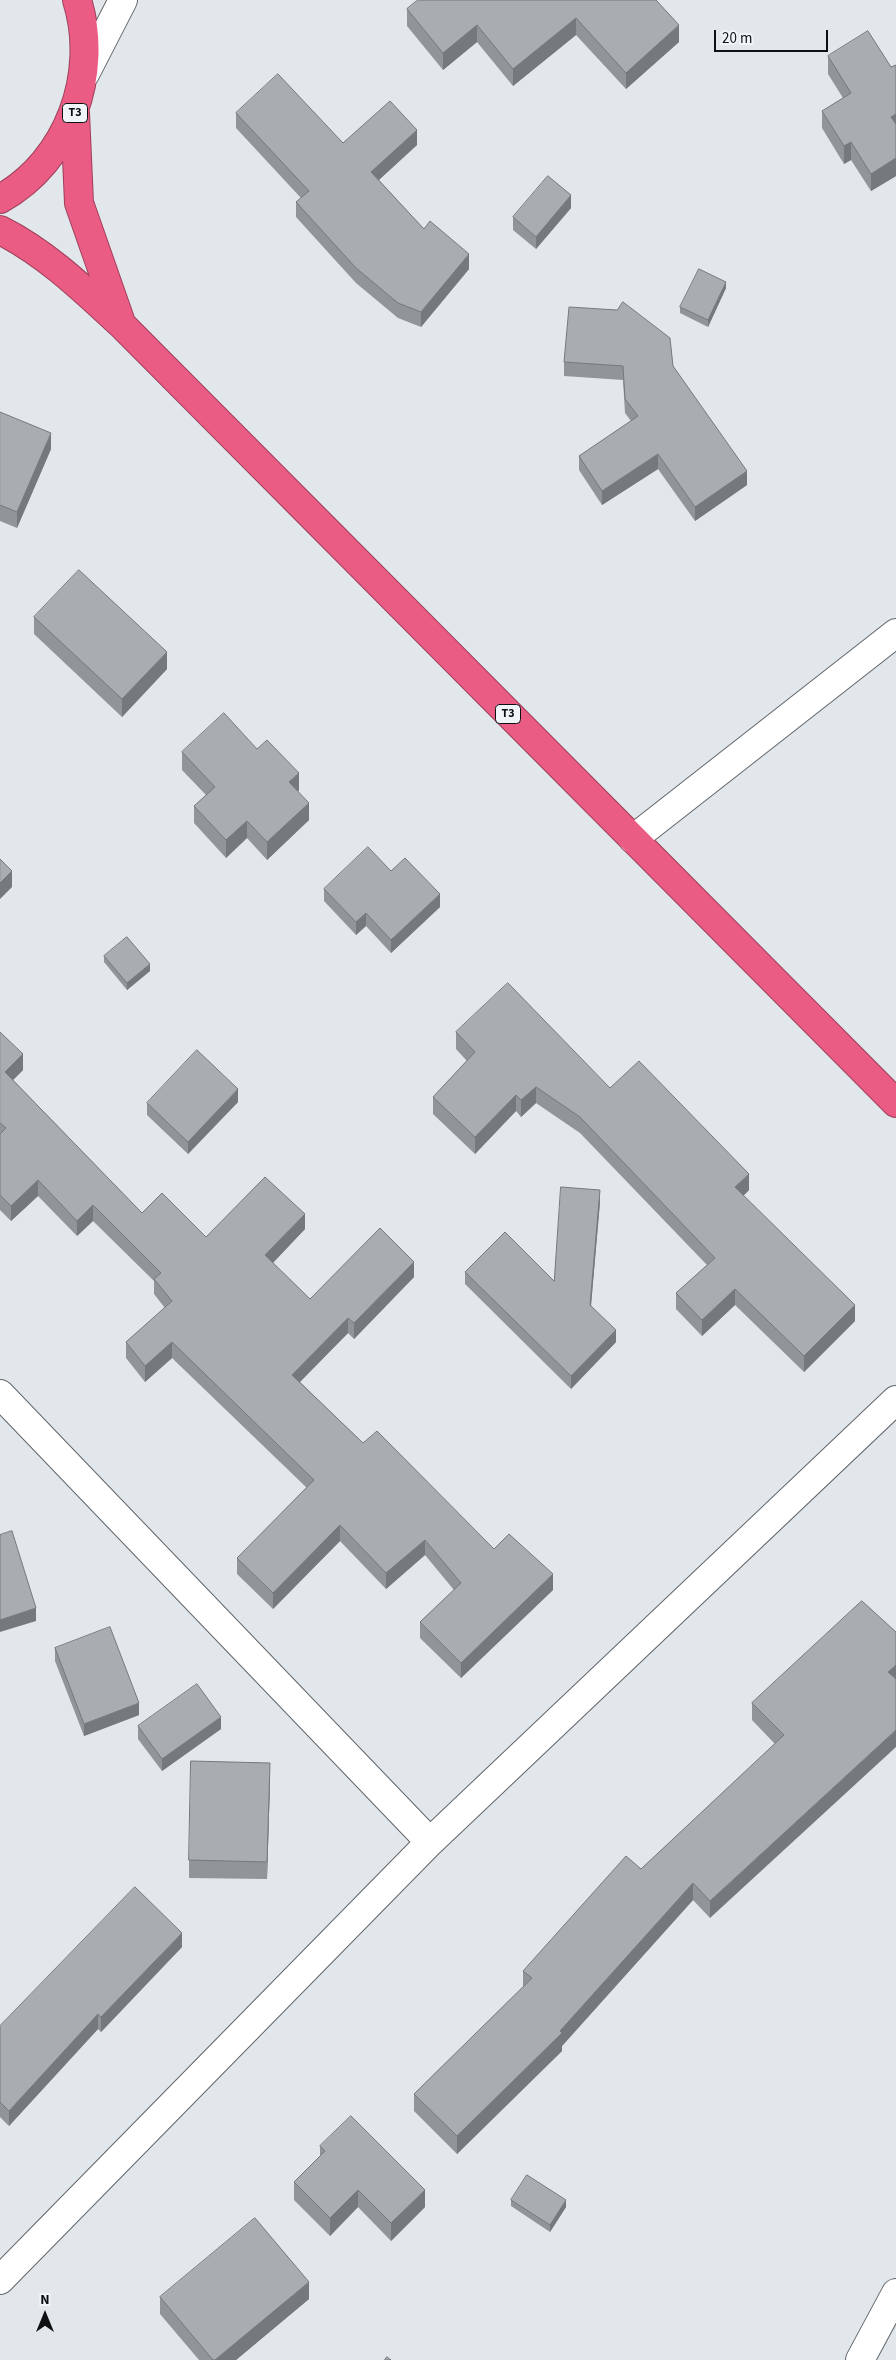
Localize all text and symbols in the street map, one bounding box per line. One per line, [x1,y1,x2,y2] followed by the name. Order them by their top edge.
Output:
[716,20,830,52] scale bar
[722,28,752,49] text: 20 m
[62,104,88,122] road number: T3
[496,704,520,724] road number: T3
[20,2290,70,2340] north arrow
[40,2290,50,2310] text: N

